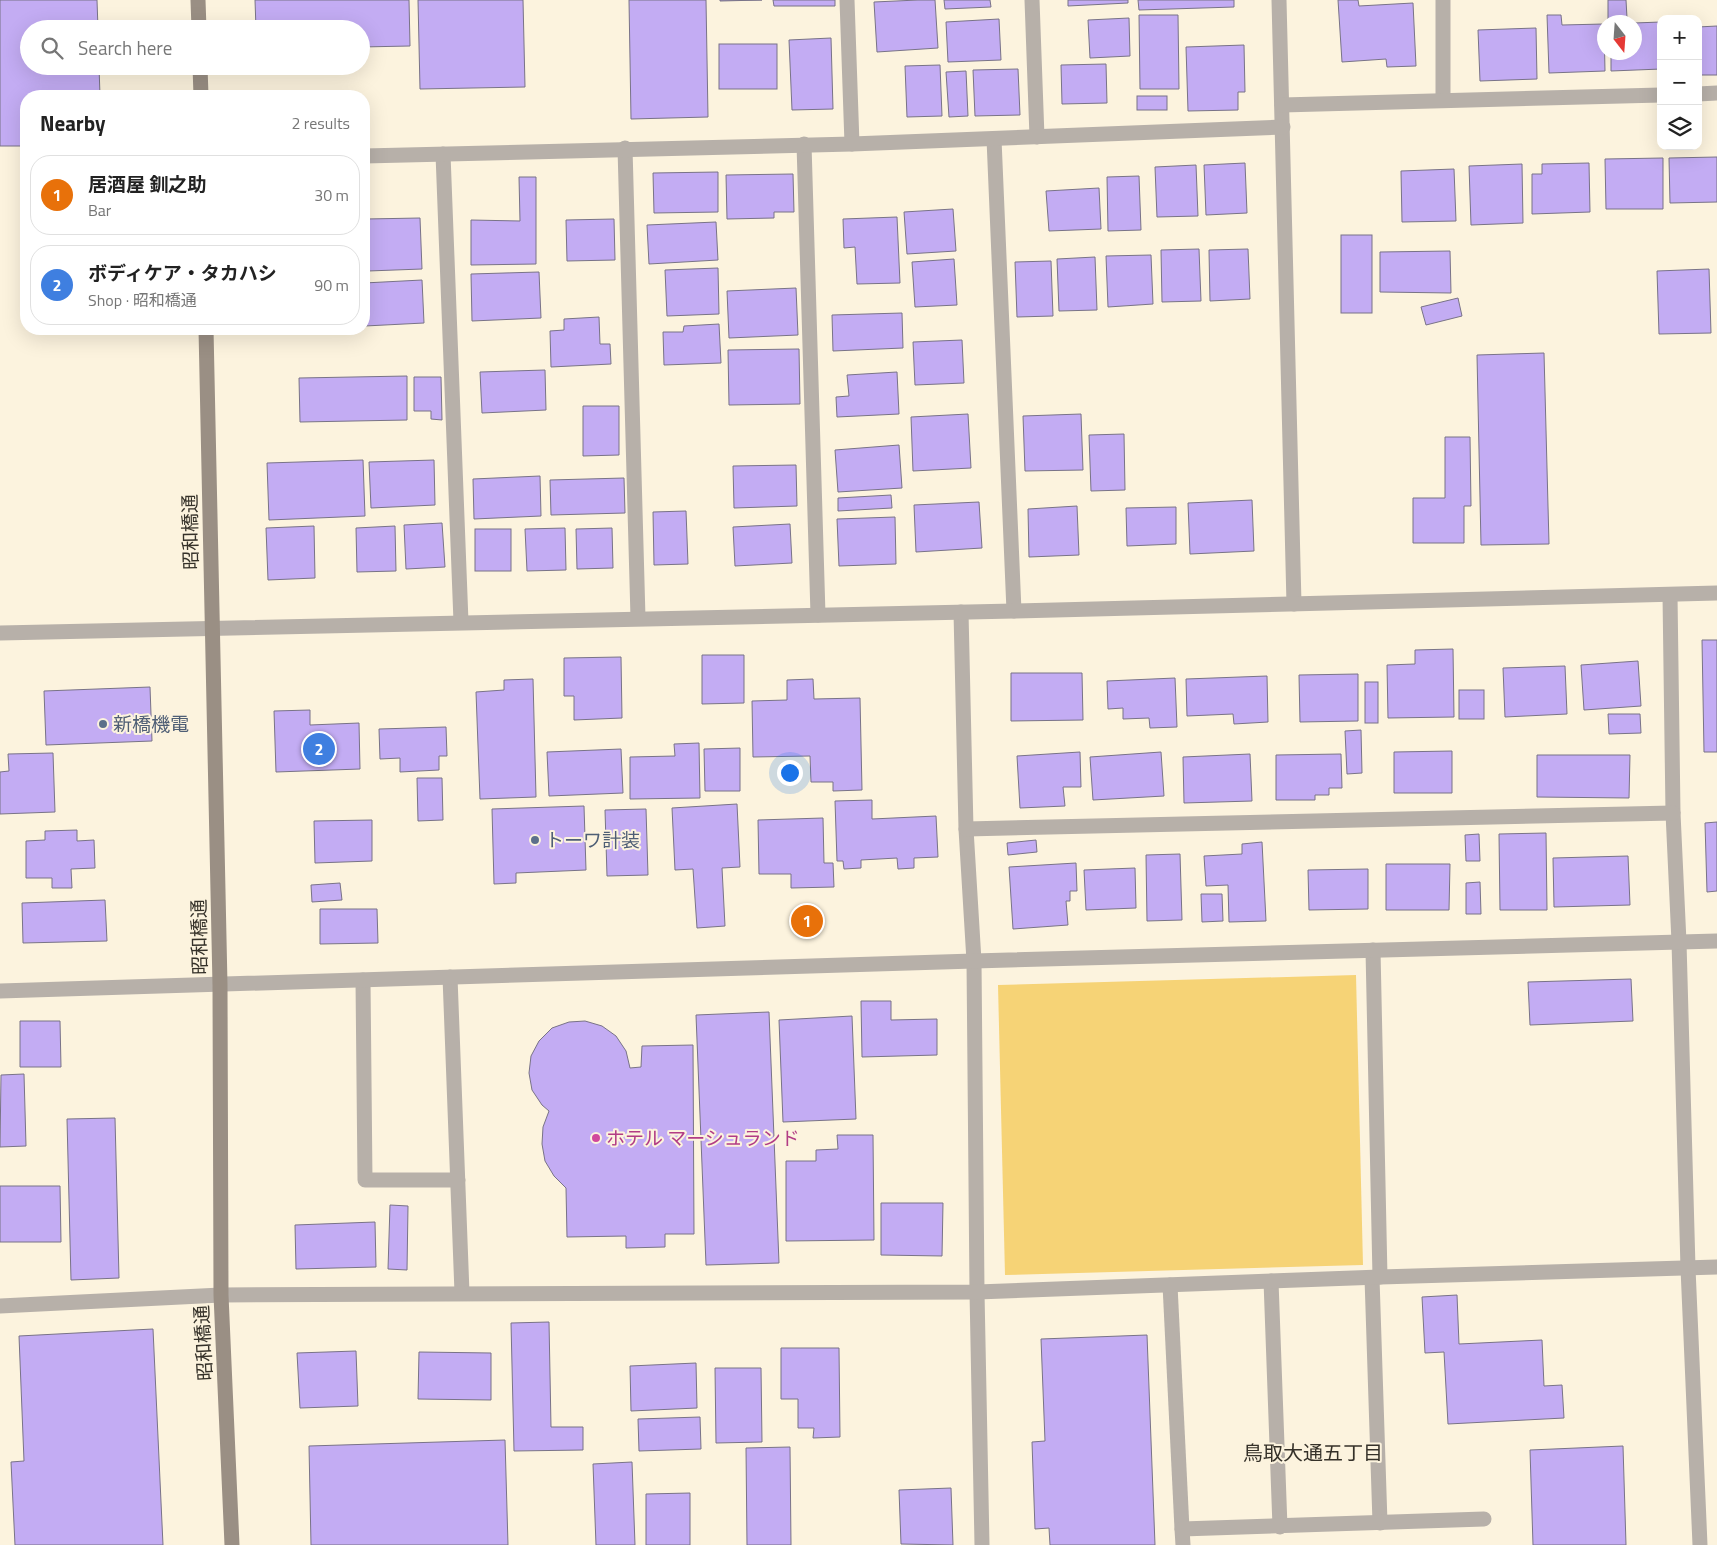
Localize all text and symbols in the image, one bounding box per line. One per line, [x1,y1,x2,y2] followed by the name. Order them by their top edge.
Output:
[1597,15,1642,60] north arrow
[1657,15,1702,150] map controls
[1657,15,1702,60] button: +
[20,20,370,75] search box
[78,33,172,62] text: Search here
[38,34,66,62] icon: search
[1657,60,1702,105] button: −
[1657,105,1702,150] button: layers
[40,107,105,139] text: Nearby
[291,111,350,135] text: 2 results
[88,169,206,198] text: 居酒屋 釧之助
[53,183,61,207] text: 1
[314,183,349,207] text: 30 m
[88,198,111,222] text: Bar
[88,258,277,287] text: ボディケア・タカハシ
[53,273,61,297] text: 2
[314,273,349,297] text: 90 m
[88,288,197,312] text: Shop · 昭和橋通
[174,494,205,570] street label: 昭和橋通
[113,709,189,738] place label: 新橋機電
[97,718,109,730] marker: 新橋機電
[303,730,335,768] pin: 2
[777,760,803,786] your location
[545,825,640,854] place label: トーワ計装
[529,834,541,846] marker: トーワ計装
[183,899,214,975] street label: 昭和橋通
[791,902,823,940] pin: 1
[606,1123,800,1152] place label: ホテル マーシュランド
[590,1132,602,1144] marker: ホテル マーシュランド
[186,1304,219,1382] street label: 昭和橋通
[1243,1437,1383,1468] district label: 鳥取大通五丁目

